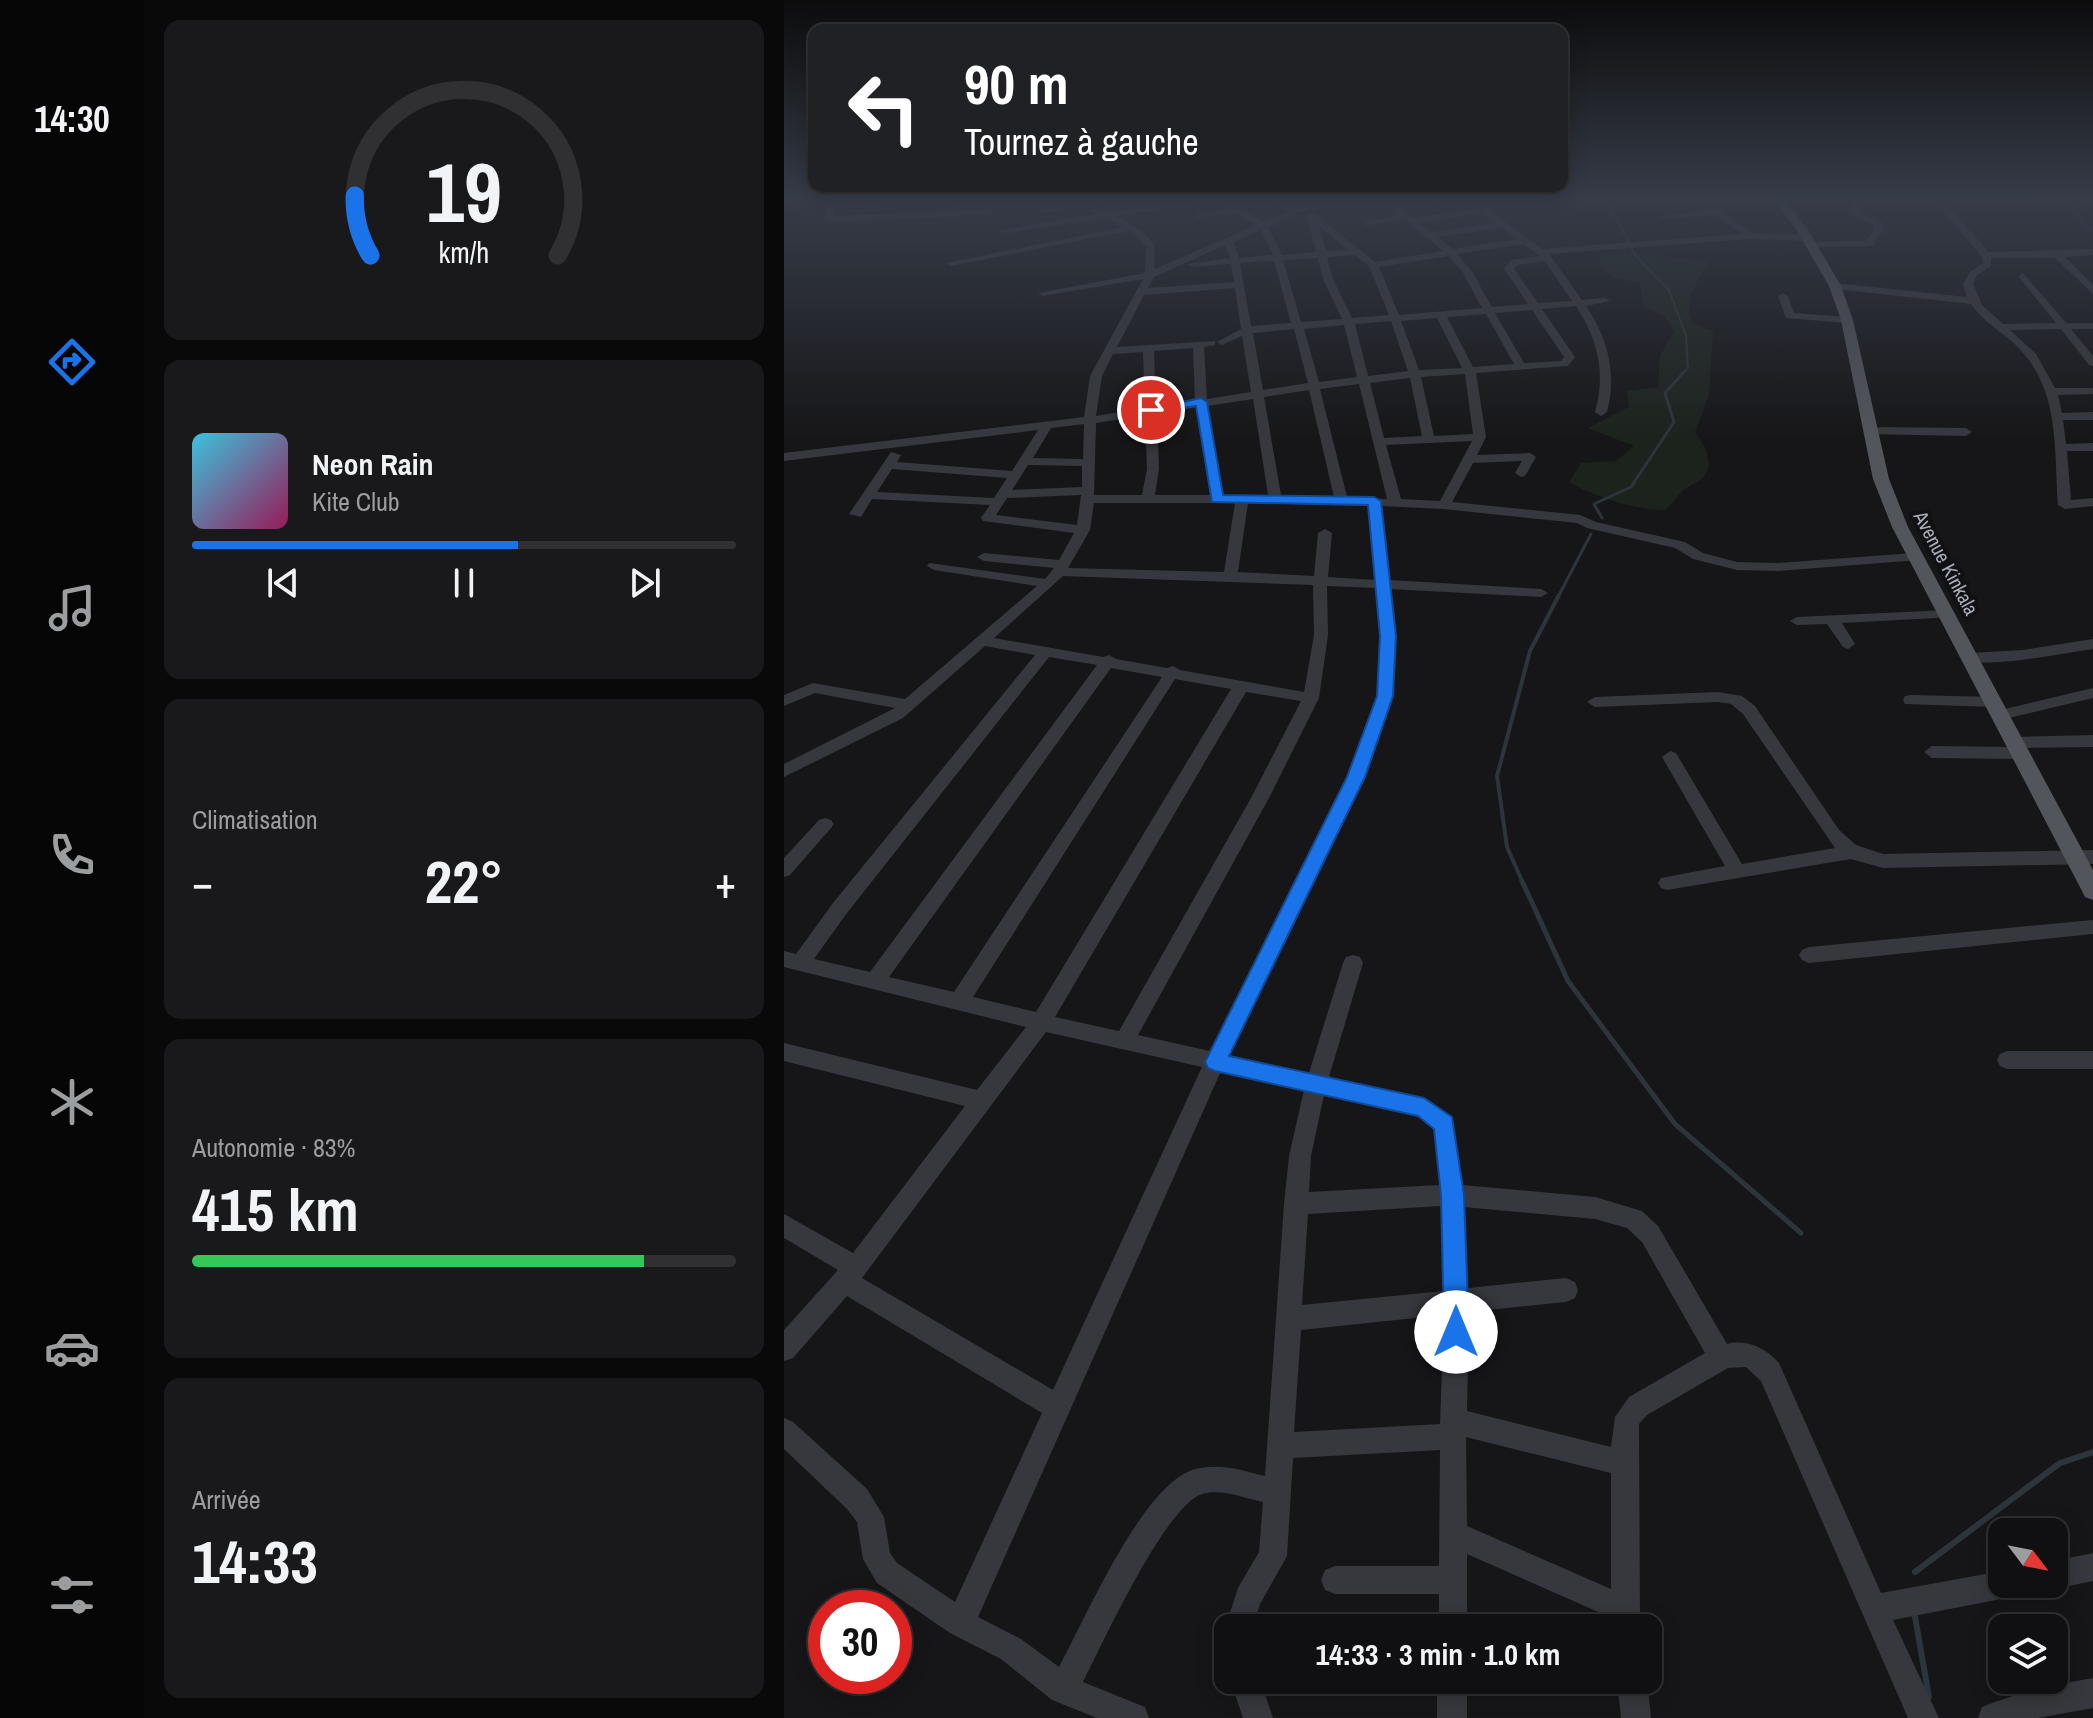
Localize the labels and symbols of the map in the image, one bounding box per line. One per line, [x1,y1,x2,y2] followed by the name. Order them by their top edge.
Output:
[1117,376,1185,444] pin
[1907,505,1985,620] street label: Avenue Kinkala
[1414,1290,1498,1374] position arrow
[1988,1518,2068,1598] north arrow
[808,1590,912,1694] speed limit sign: 30

